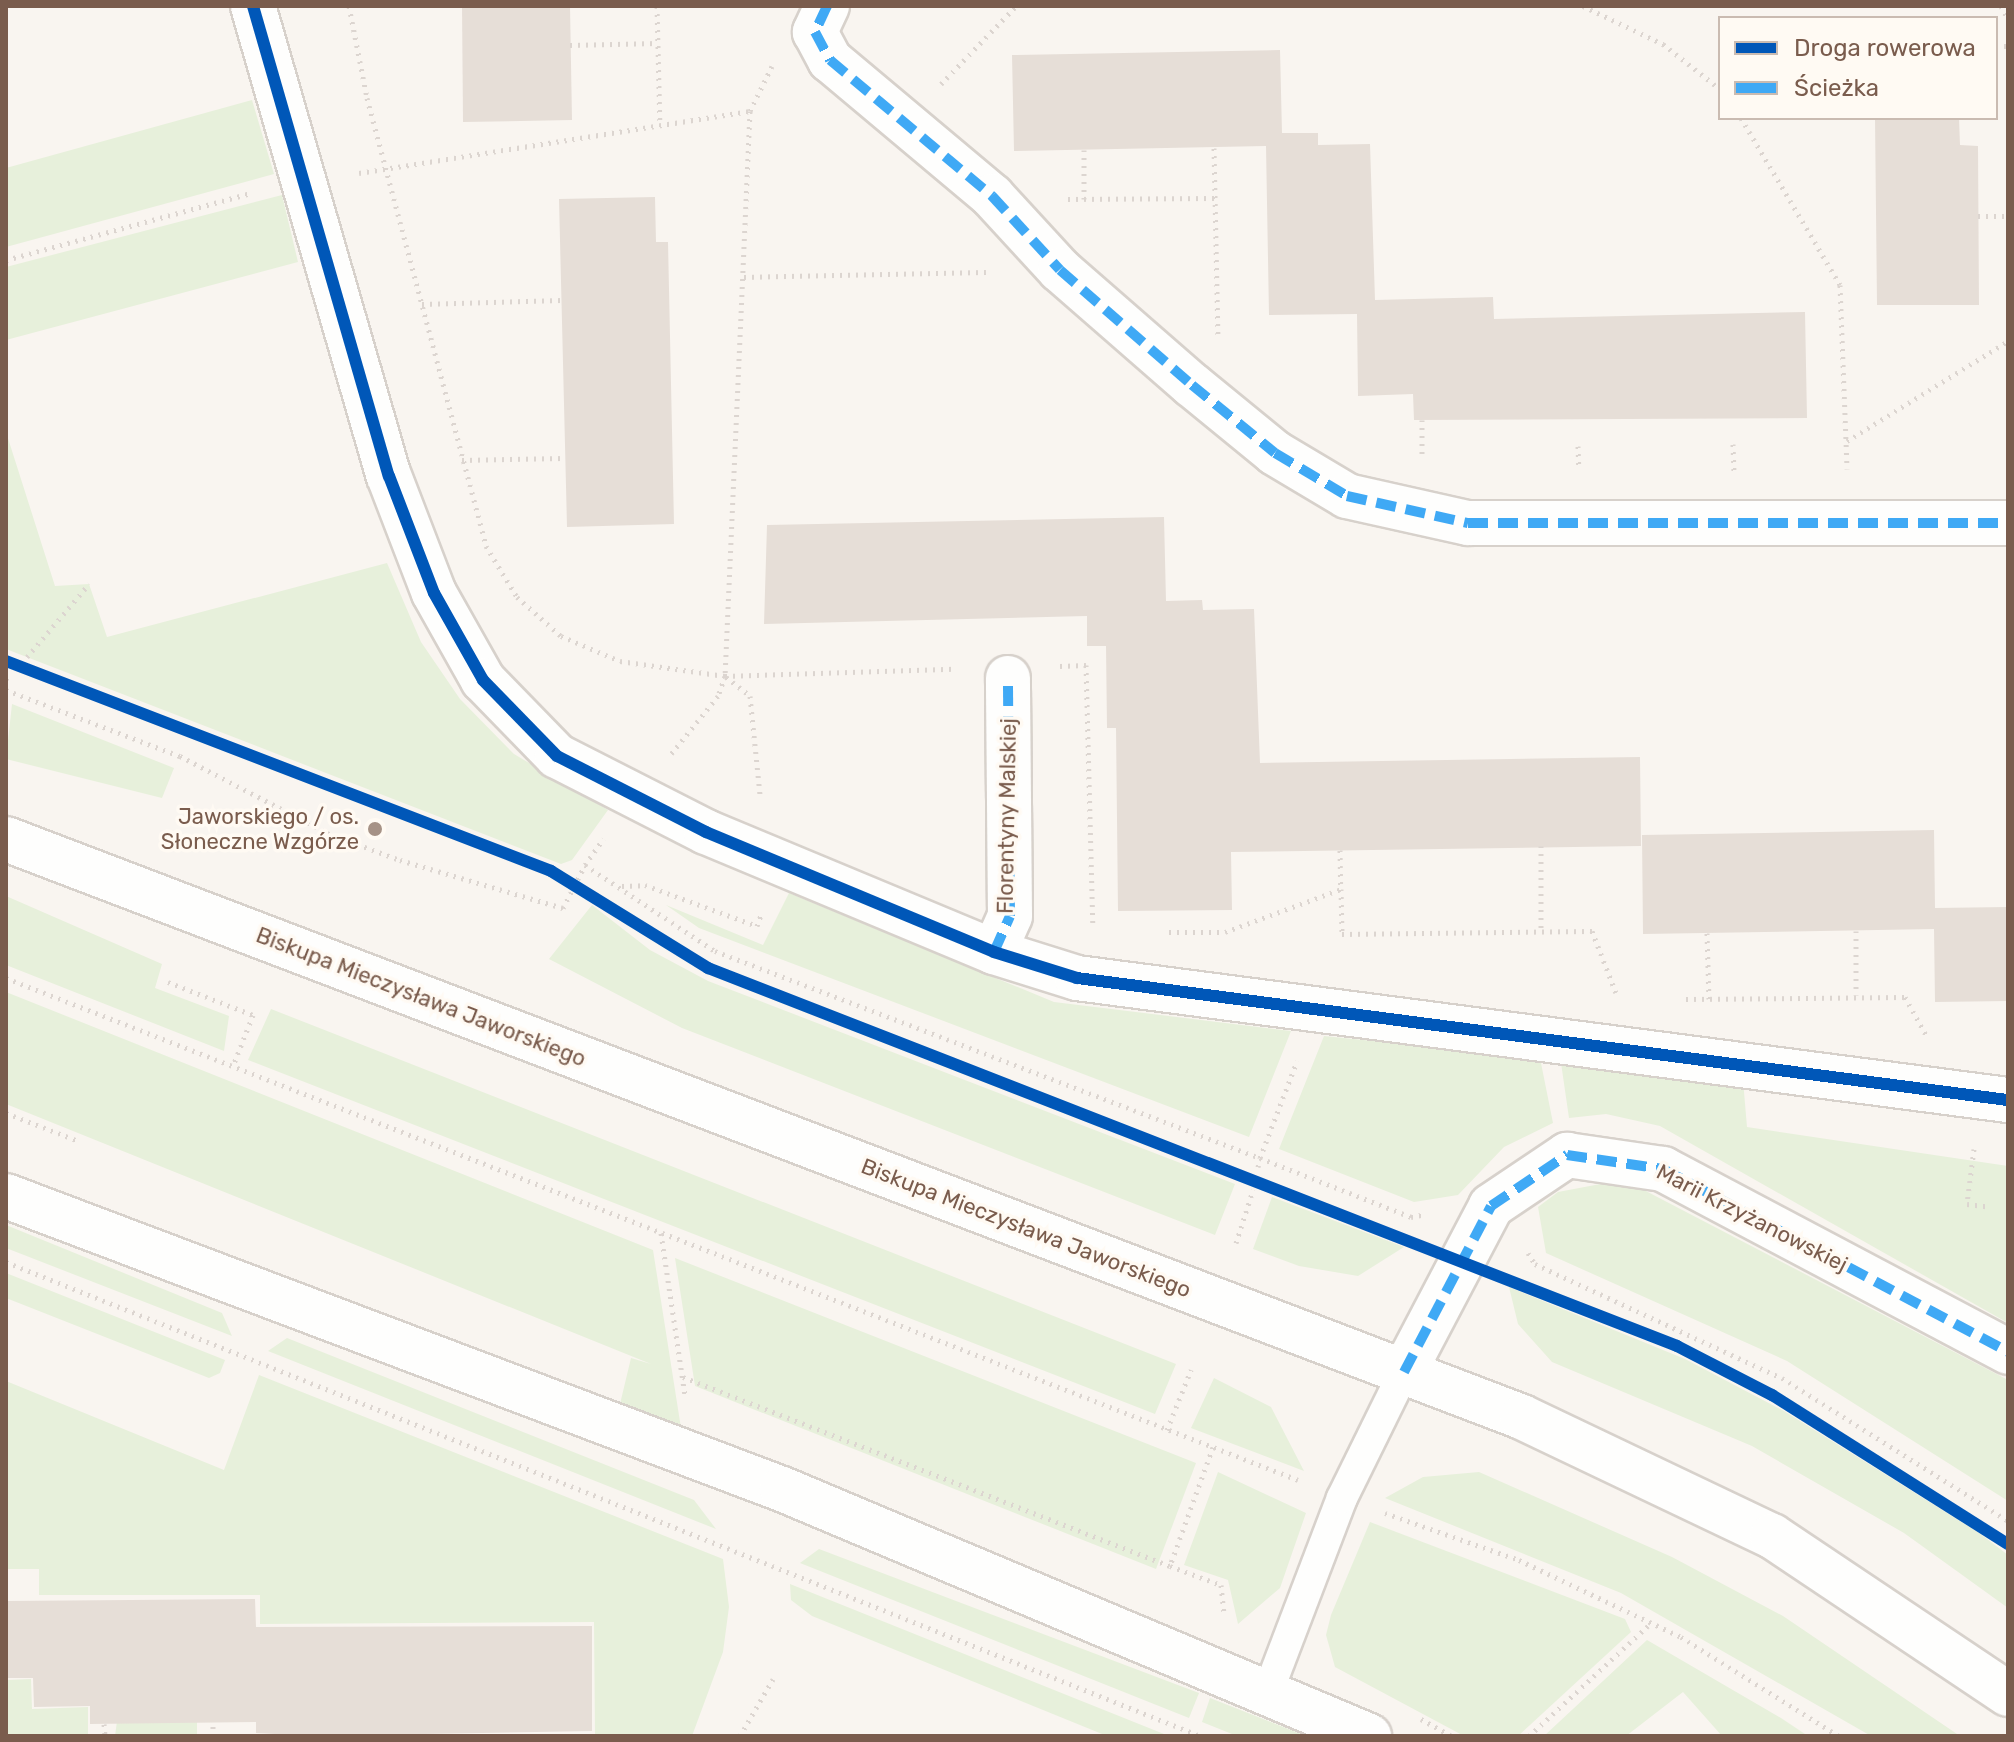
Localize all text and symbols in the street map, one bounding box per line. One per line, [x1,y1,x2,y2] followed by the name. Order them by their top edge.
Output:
[1718,16,1998,120] legend
[1794,34,1976,62] text: Droga rowerowa
[1794,74,1879,102] text: Ścieżka
[992,718,1022,914] street label: Florentyny Malskiej
[160,803,359,854] place label: Jaworskiego / os. Słoneczne Wzgórze
[366,820,384,838] marker: Jaworskiego / os. Słoneczne Wzgórze
[252,922,590,1072] street label: Biskupa Mieczysława Jaworskiego
[857,1153,1195,1303] street label: Biskupa Mieczysława Jaworskiego
[1652,1158,1852,1278] street label: Marii Krzyżanowskiej

